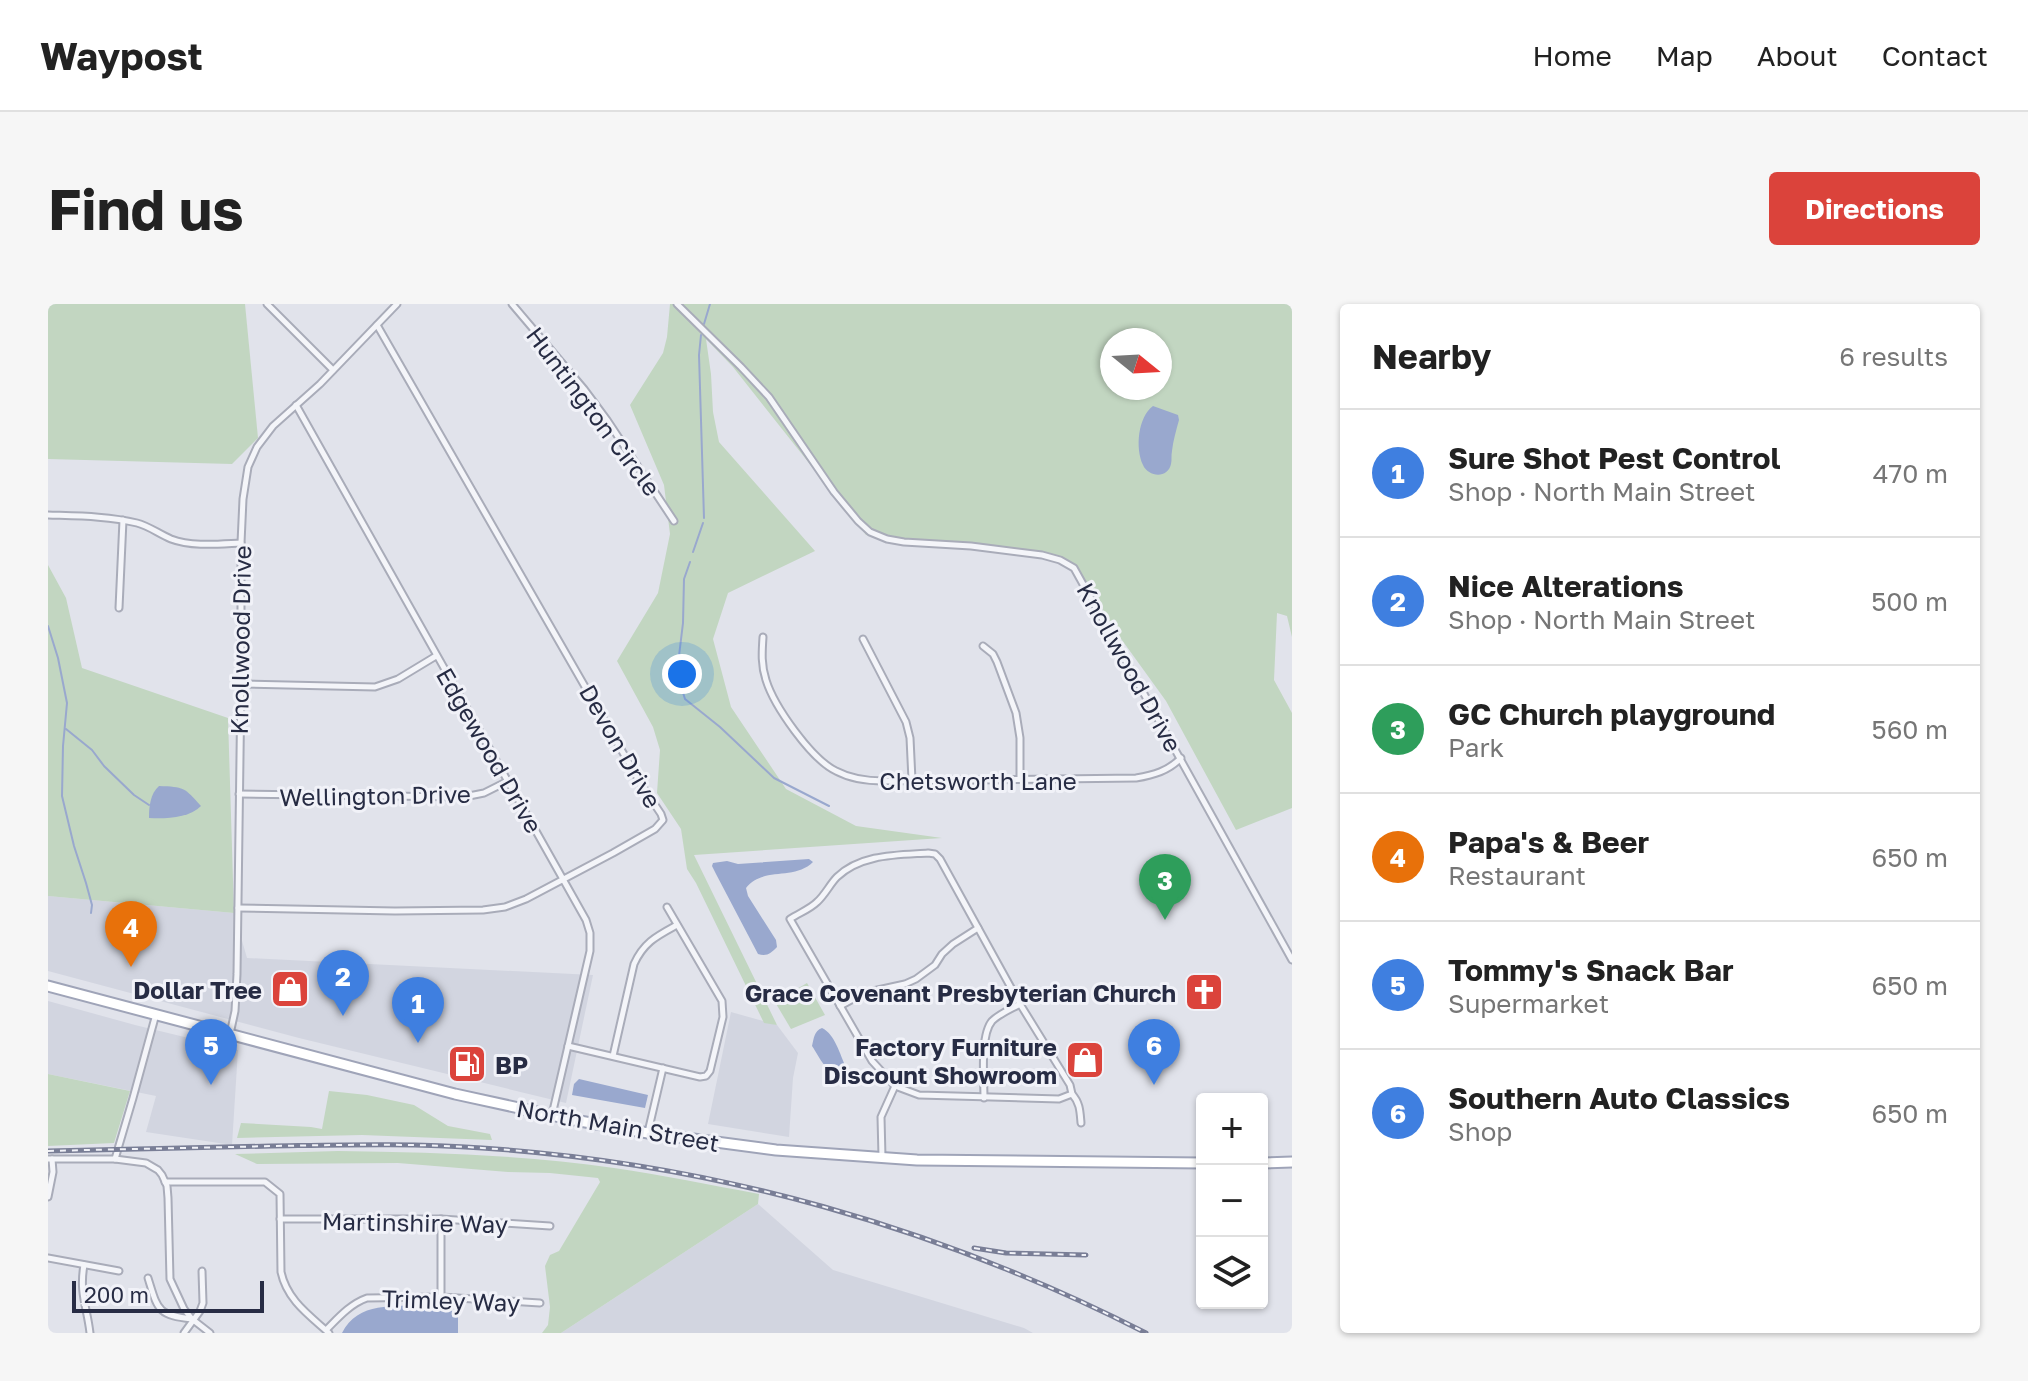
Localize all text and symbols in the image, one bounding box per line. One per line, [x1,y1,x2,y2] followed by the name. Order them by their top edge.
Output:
[40,33,203,78] text: Waypost
[1533,39,1612,72] text: Home
[1656,39,1713,72] text: Map
[1757,39,1838,72] text: About
[1882,39,1988,72] text: Contact
[1769,172,1980,245] button: Directions
[48,175,244,242] text: Find us
[521,321,667,501] street label: Huntington Circle
[1100,328,1172,400] north arrow
[1372,336,1492,376] text: Nearby
[1839,341,1948,372] text: 6 results
[1448,440,1780,476] text: Sure Shot Pest Control
[1391,458,1405,489] text: 1
[1873,458,1948,489] text: 470 m
[1448,476,1755,507] text: Shop · North Main Street
[224,545,256,735] street label: Knollwood Drive
[1448,568,1683,604] text: Nice Alterations
[1071,577,1189,757] street label: Knollwood Drive
[1390,586,1406,617] text: 2
[1871,586,1948,617] text: 500 m
[1448,604,1755,635] text: Shop · North Main Street
[662,654,702,694] your location
[431,662,549,838] street label: Edgewood Drive
[574,679,668,813] street label: Devon Drive
[1448,696,1775,732] text: GC Church playground
[1390,714,1406,745] text: 3
[1872,714,1948,745] text: 560 m
[1448,732,1504,763] text: Park
[879,766,1077,795] street label: Chetsworth Lane
[279,779,471,811] street label: Wellington Drive
[1448,824,1649,860] text: Papa's & Beer
[1390,842,1406,873] text: 4
[1872,842,1948,873] text: 650 m
[1139,854,1191,920] pin: 3
[1448,860,1586,891] text: Restaurant
[105,901,157,967] pin: 4
[317,950,369,1016] pin: 2
[1448,952,1734,988] text: Tommy's Snack Bar
[269,968,311,1010] shop icon: Dollar Tree
[1390,970,1406,1001] text: 5
[1872,970,1948,1001] text: 650 m
[1183,971,1225,1013] church icon: Grace Covenant Presbyterian Church
[133,975,262,1004] place label: Dollar Tree
[392,977,444,1043] pin: 1
[745,978,1176,1007] place label: Grace Covenant Presbyterian Church
[1448,988,1609,1019] text: Supermarket
[185,1019,237,1085] pin: 5
[1128,1019,1180,1085] pin: 6
[824,1032,1057,1089] place label: Factory Furniture Discount Showroom
[1064,1039,1106,1081] shop icon: Factory Furniture Discount Showroom
[446,1043,488,1085] fuel station icon: BP
[495,1050,528,1079] place label: BP
[1448,1080,1790,1116] text: Southern Auto Classics
[514,1093,722,1157] street label: North Main Street
[1196,1093,1268,1309] map controls
[1196,1093,1268,1165] button: +
[1390,1098,1406,1129] text: 6
[1872,1098,1948,1129] text: 650 m
[1448,1116,1512,1147] text: Shop
[1196,1165,1268,1237] button: −
[322,1206,508,1238] street label: Martinshire Way
[1196,1237,1268,1309] button: layers
[72,1277,264,1313] scale bar
[84,1281,149,1308] text: 200 m
[381,1283,521,1317] street label: Trimley Way

